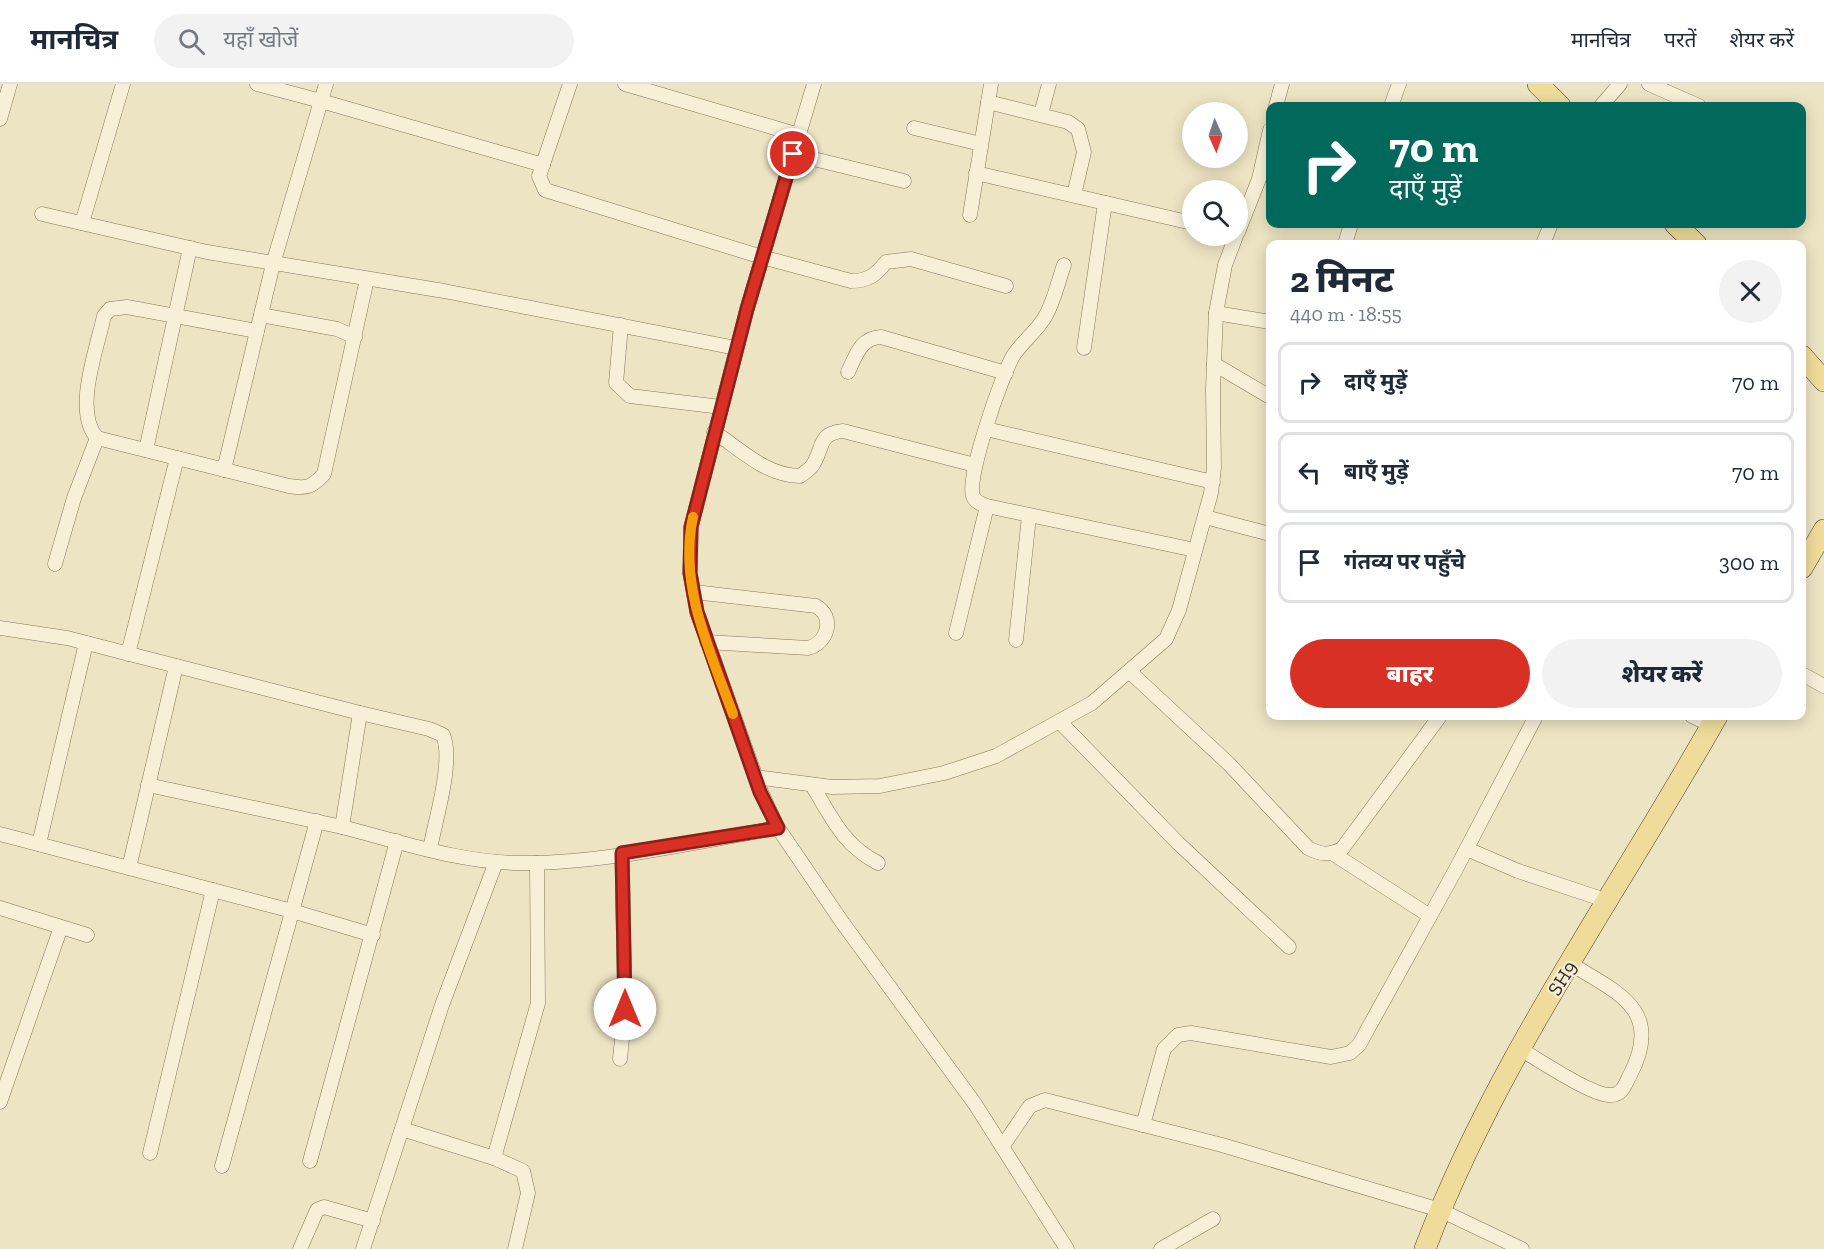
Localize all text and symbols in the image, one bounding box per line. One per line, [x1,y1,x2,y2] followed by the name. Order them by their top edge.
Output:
[154,14,574,68] search box
[30,23,118,56] text: मानचित्र
[175,25,208,58] icon: search
[223,26,298,53] text: यहाँ खोजें
[1571,27,1631,52] text: मानचित्र
[1664,27,1696,52] text: परतें
[1729,27,1794,52] text: शेयर करें
[1182,102,1248,168] north arrow
[1182,102,1248,246] map controls
[1389,122,1479,173] text: 70 m
[1290,126,1368,204] icon: right
[767,128,818,179] pin
[776,137,809,170] icon: arrive
[1389,173,1462,205] text: दाएँ मुड़ें
[1182,180,1248,246] button: search
[1290,258,1394,301] text: 2 मिनट
[1719,260,1782,323] button: close
[1290,302,1402,326] text: 440 m · 18:55
[1293,366,1326,399] icon: right
[1344,368,1407,395] text: दाएँ मुड़ें
[1732,369,1779,396] text: 70 m
[1293,456,1326,489] icon: left
[1344,458,1408,485] text: बाएँ मुड़ें
[1732,459,1779,486] text: 70 m
[1293,546,1326,579] icon: arrive
[1344,548,1465,575] text: गंतव्य पर पहुँचे
[1719,549,1779,576] text: 300 m
[1290,639,1530,708] button: बाहर
[1542,639,1782,708] button: शेयर करें
[1542,956,1582,1000] street label: SH9
[593,977,657,1041] position arrow

